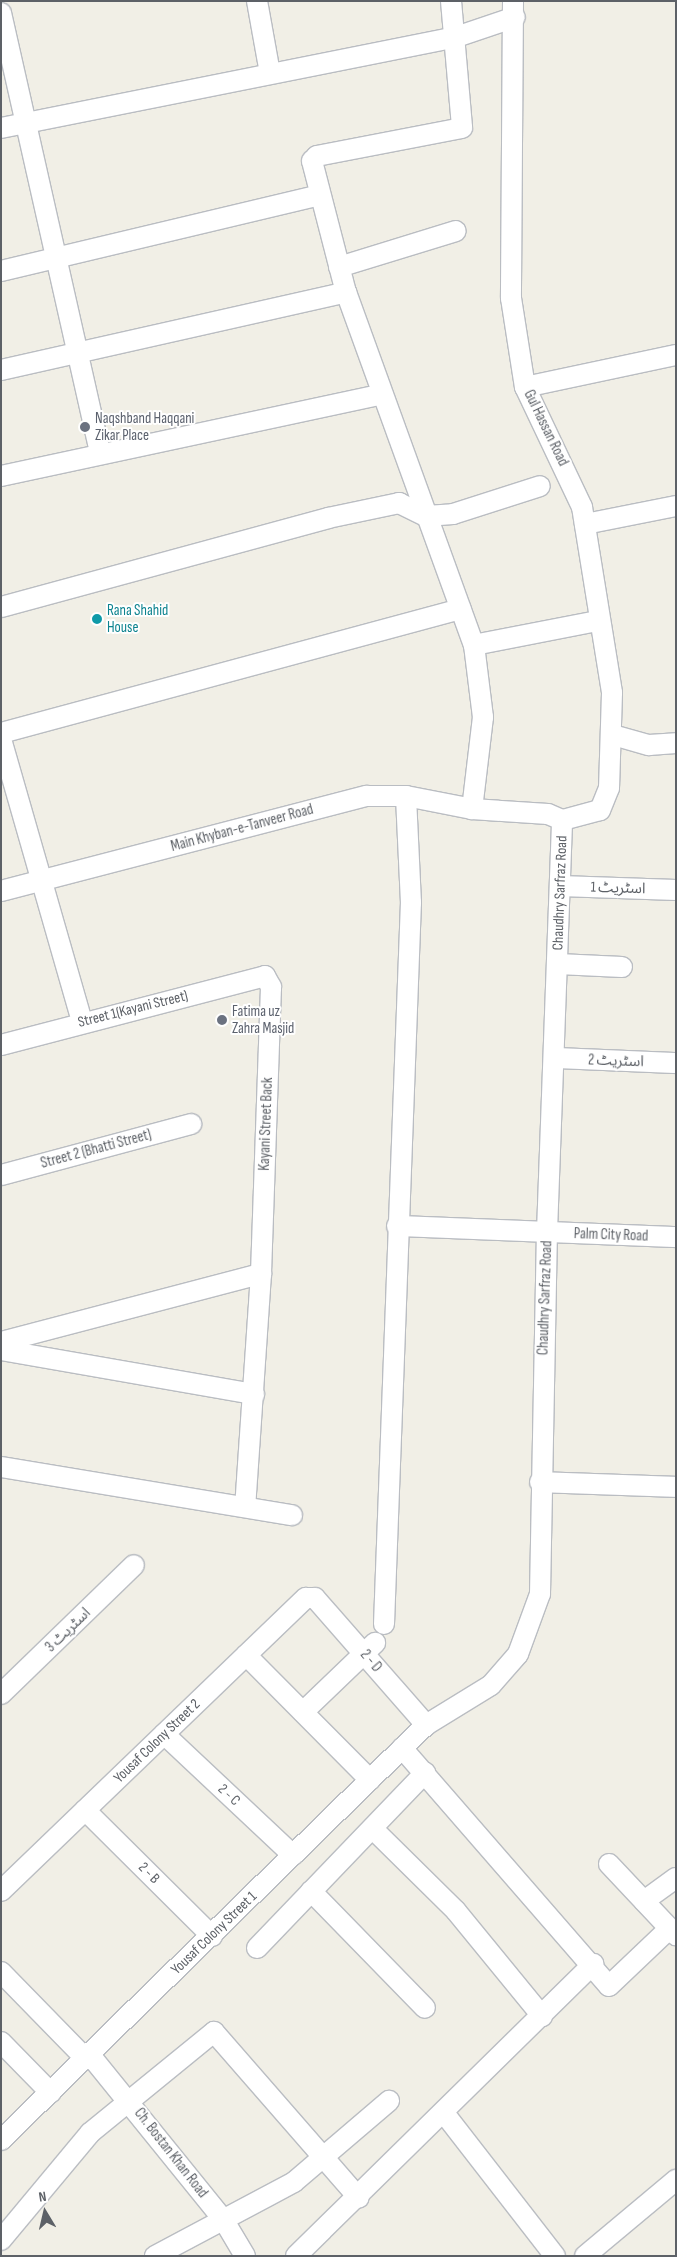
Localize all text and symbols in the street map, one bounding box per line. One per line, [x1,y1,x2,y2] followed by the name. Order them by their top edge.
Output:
[520,387,572,469] street label: Gul Hassan Road
[95,409,194,444] place label: Naqshband Haqqani Zikar Place
[79,421,91,433] marker: Naqshband Haqqani Zikar Place
[107,601,168,636] place label: Rana Shahid House
[91,613,103,625] marker: Rana Shahid House
[169,800,315,856] street label: Main Khyban-e-Tanveer Road
[549,835,571,951] street label: Chaudhry Sarfraz Road
[590,878,646,898] street label: اسٹریٹ 1
[76,987,190,1031] street label: Street 1(Kayani Street)
[232,1002,294,1037] place label: Fatima uz Zahra Masjid
[216,1014,228,1026] marker: Fatima uz Zahra Masjid
[588,1051,644,1071] street label: اسٹریٹ 2
[255,1077,277,1171] street label: Kayani Street Back
[39,1126,153,1172] street label: Street 2 (Bhatti Street)
[573,1225,649,1245] street label: Palm City Road
[534,1240,556,1356] street label: Chaudhry Sarfraz Road
[42,1604,94,1656] street label: اسٹریٹ 3
[356,1646,386,1676] street label: 2 - D
[110,1695,204,1787] street label: Yousaf Colony Street 2
[214,1780,244,1810] street label: 2 - C
[134,1858,164,1888] street label: 2 - B
[167,1888,261,1978] street label: Yousaf Colony Street 1
[130,2104,212,2202] street label: Ch. Bostan Khan Road
[20,2187,70,2237] north arrow
[38,2188,48,2206] text: N

